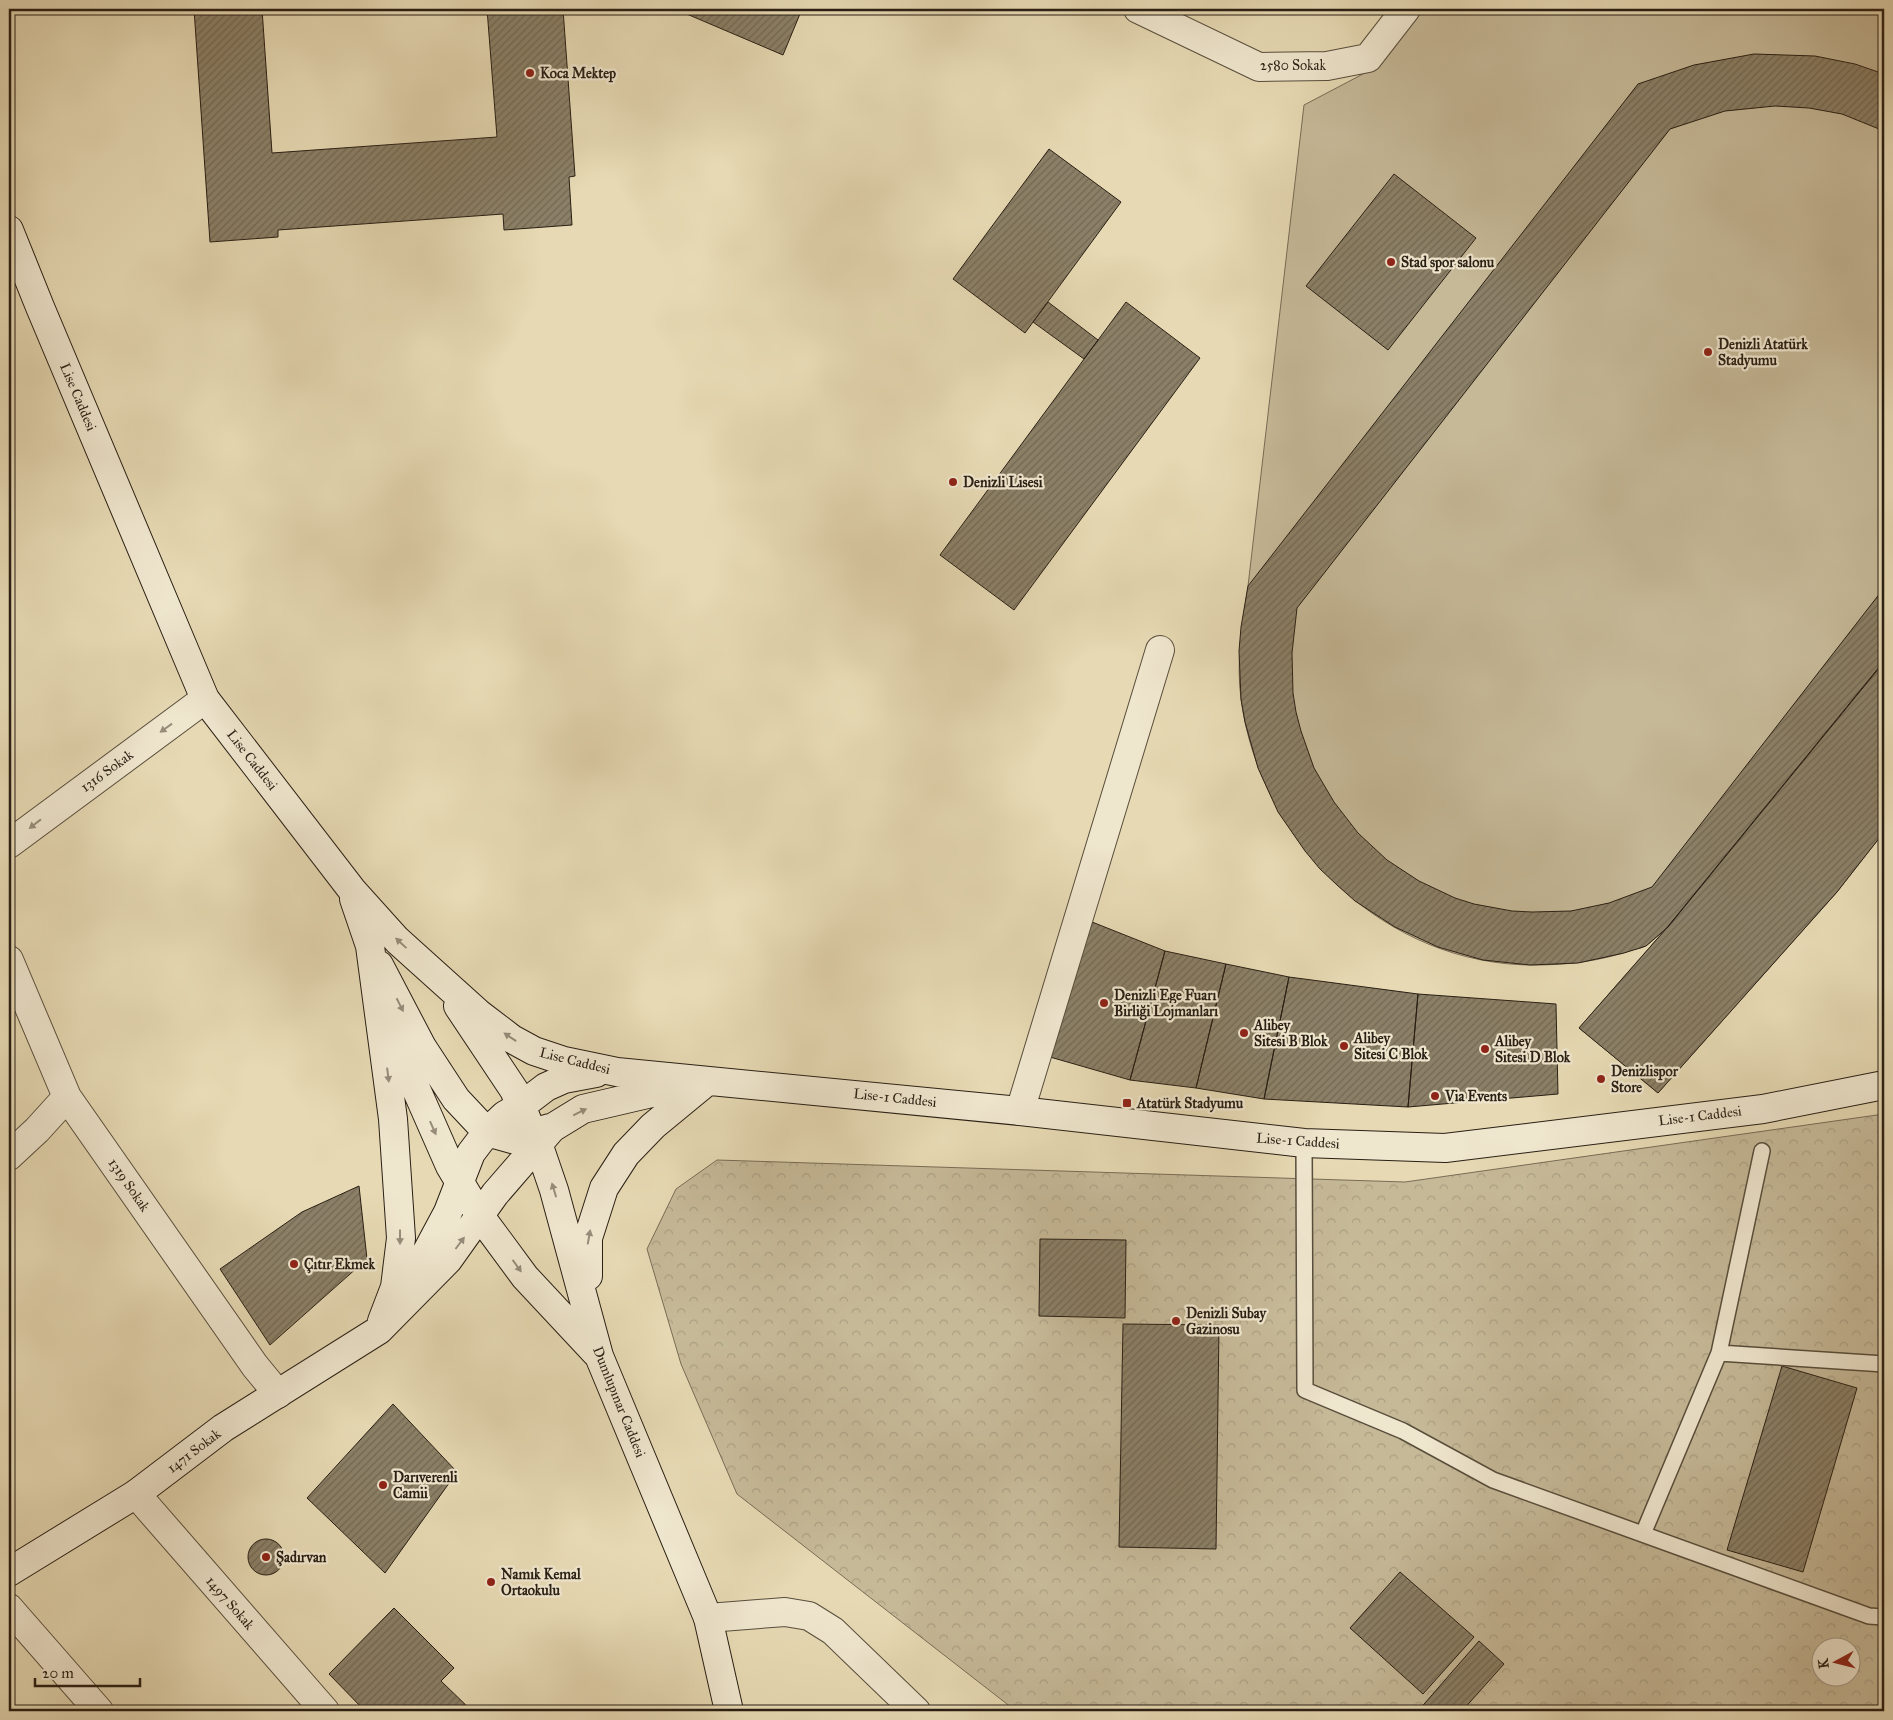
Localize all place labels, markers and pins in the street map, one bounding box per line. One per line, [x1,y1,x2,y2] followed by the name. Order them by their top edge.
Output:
[540,65,616,83] place label: Koca Mektep
[524,67,536,79] marker: Koca Mektep
[1401,254,1495,272] place label: Stad spor salonu
[1385,256,1397,268] marker: Stad spor salonu
[1718,336,1808,370] place label: Denizli Atatürk Stadyumu
[1702,346,1714,358] marker: Denizli Atatürk Stadyumu
[963,474,1043,491] place label: Denizli Lisesi
[947,476,959,488] marker: Denizli Lisesi
[1114,987,1218,1021] place label: Denizli Ege Fuarı Birliği Lojmanları
[1098,997,1110,1009] marker: Denizli Ege Fuarı Birliği Lojmanları
[1253,1017,1328,1050] place label: Alibey Sitesi B Blok
[1238,1027,1250,1039] marker: Alibey Sitesi B Blok
[1353,1030,1428,1063] place label: Alibey Sitesi C Blok
[1494,1033,1571,1066] place label: Alibey Sitesi D Blok
[1338,1040,1350,1052] marker: Alibey Sitesi C Blok
[1479,1043,1491,1055] marker: Alibey Sitesi D Blok
[1611,1063,1679,1096] place label: Denizlispor Store
[1595,1073,1607,1085] marker: Denizlispor Store
[1444,1088,1507,1105] place label: Via Events
[1429,1090,1441,1102] marker: Via Events
[1136,1095,1244,1113] place label: Atatürk Stadyumu
[1121,1097,1133,1109] marker: Atatürk Stadyumu
[304,1256,375,1274] place label: Çıtır Ekmek
[288,1258,300,1270] marker: Çıtır Ekmek
[1186,1305,1267,1338] place label: Denizli Subay Gazinosu
[1170,1315,1182,1327] marker: Denizli Subay Gazinosu
[393,1469,458,1502] place label: Darıverenli Camii
[377,1479,389,1491] marker: Darıverenli Camii
[276,1549,327,1567] place label: Şadırvan
[260,1551,272,1563] marker: Şadırvan
[501,1566,582,1599] place label: Namık Kemal Ortaokulu
[485,1576,497,1588] marker: Namık Kemal Ortaokulu

